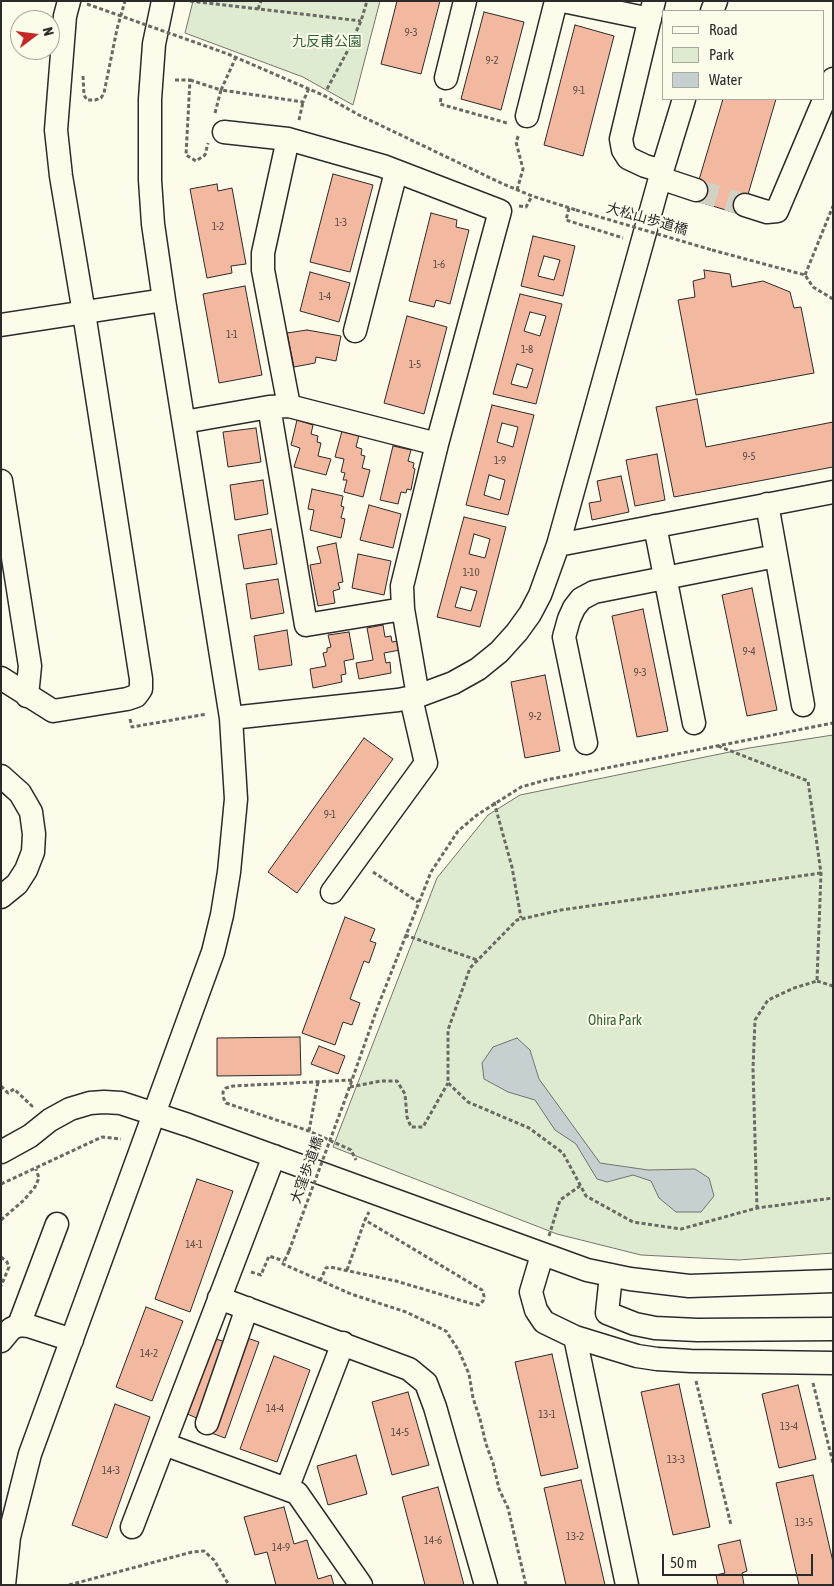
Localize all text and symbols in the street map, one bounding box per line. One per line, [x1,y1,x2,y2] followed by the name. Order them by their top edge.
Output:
[10,10,60,60] north arrow
[662,10,824,100] legend
[709,21,738,38] text: Road
[40,25,57,37] text: N
[404,26,418,40] house number: 9-3
[292,34,362,50] park label: 九反甫公園
[709,46,734,63] text: Park
[485,54,499,68] house number: 9-2
[709,71,742,88] text: Water
[573,84,585,98] house number: 9-1
[604,199,690,239] street label: 大松山歩道橋
[335,216,347,230] house number: 1-3
[212,220,224,234] house number: 1-2
[433,258,445,272] house number: 1-6
[319,290,331,304] house number: 1-4
[226,328,238,342] house number: 1-1
[521,343,533,357] house number: 1-8
[409,358,421,372] house number: 1-5
[742,450,756,464] house number: 9-5
[494,454,506,468] house number: 1-9
[462,566,480,580] house number: 1-10
[742,645,756,659] house number: 9-4
[633,666,647,680] house number: 9-3
[528,710,542,724] house number: 9-2
[324,808,336,822] house number: 9-1
[588,1013,642,1029] park label: Ohira Park
[287,1134,327,1206] street label: 大窪歩道橋
[185,1238,203,1252] house number: 14-1
[140,1347,158,1361] house number: 14-2
[266,1402,284,1416] house number: 14-4
[538,1408,556,1422] house number: 13-1
[780,1420,798,1434] house number: 13-4
[391,1426,409,1440] house number: 14-5
[667,1453,685,1467] house number: 13-3
[102,1464,120,1478] house number: 14-3
[795,1516,813,1530] house number: 13-5
[566,1530,584,1544] house number: 13-2
[424,1534,442,1548] house number: 14-6
[272,1541,290,1555] house number: 14-9
[664,1544,815,1576] scale bar
[670,1554,697,1571] text: 50 m

